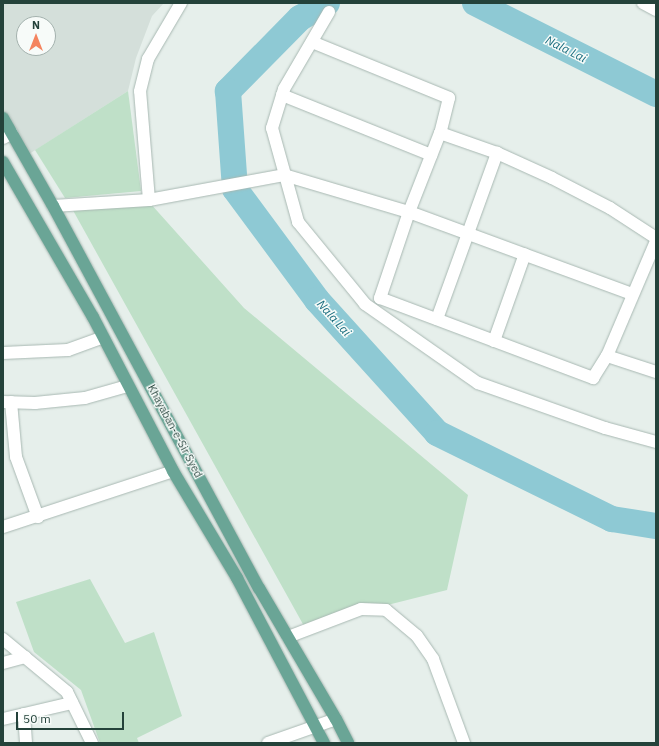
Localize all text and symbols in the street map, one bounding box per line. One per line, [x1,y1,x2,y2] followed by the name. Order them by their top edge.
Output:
[16,16,56,56] north arrow
[32,18,40,32] text: N
[543,33,589,65] water label: Nala Lai
[314,297,354,339] water label: Nala Lai
[145,382,205,480] street label: Khayaban-e-Sir Syed
[18,704,126,730] scale bar
[23,711,51,726] text: 50 m

